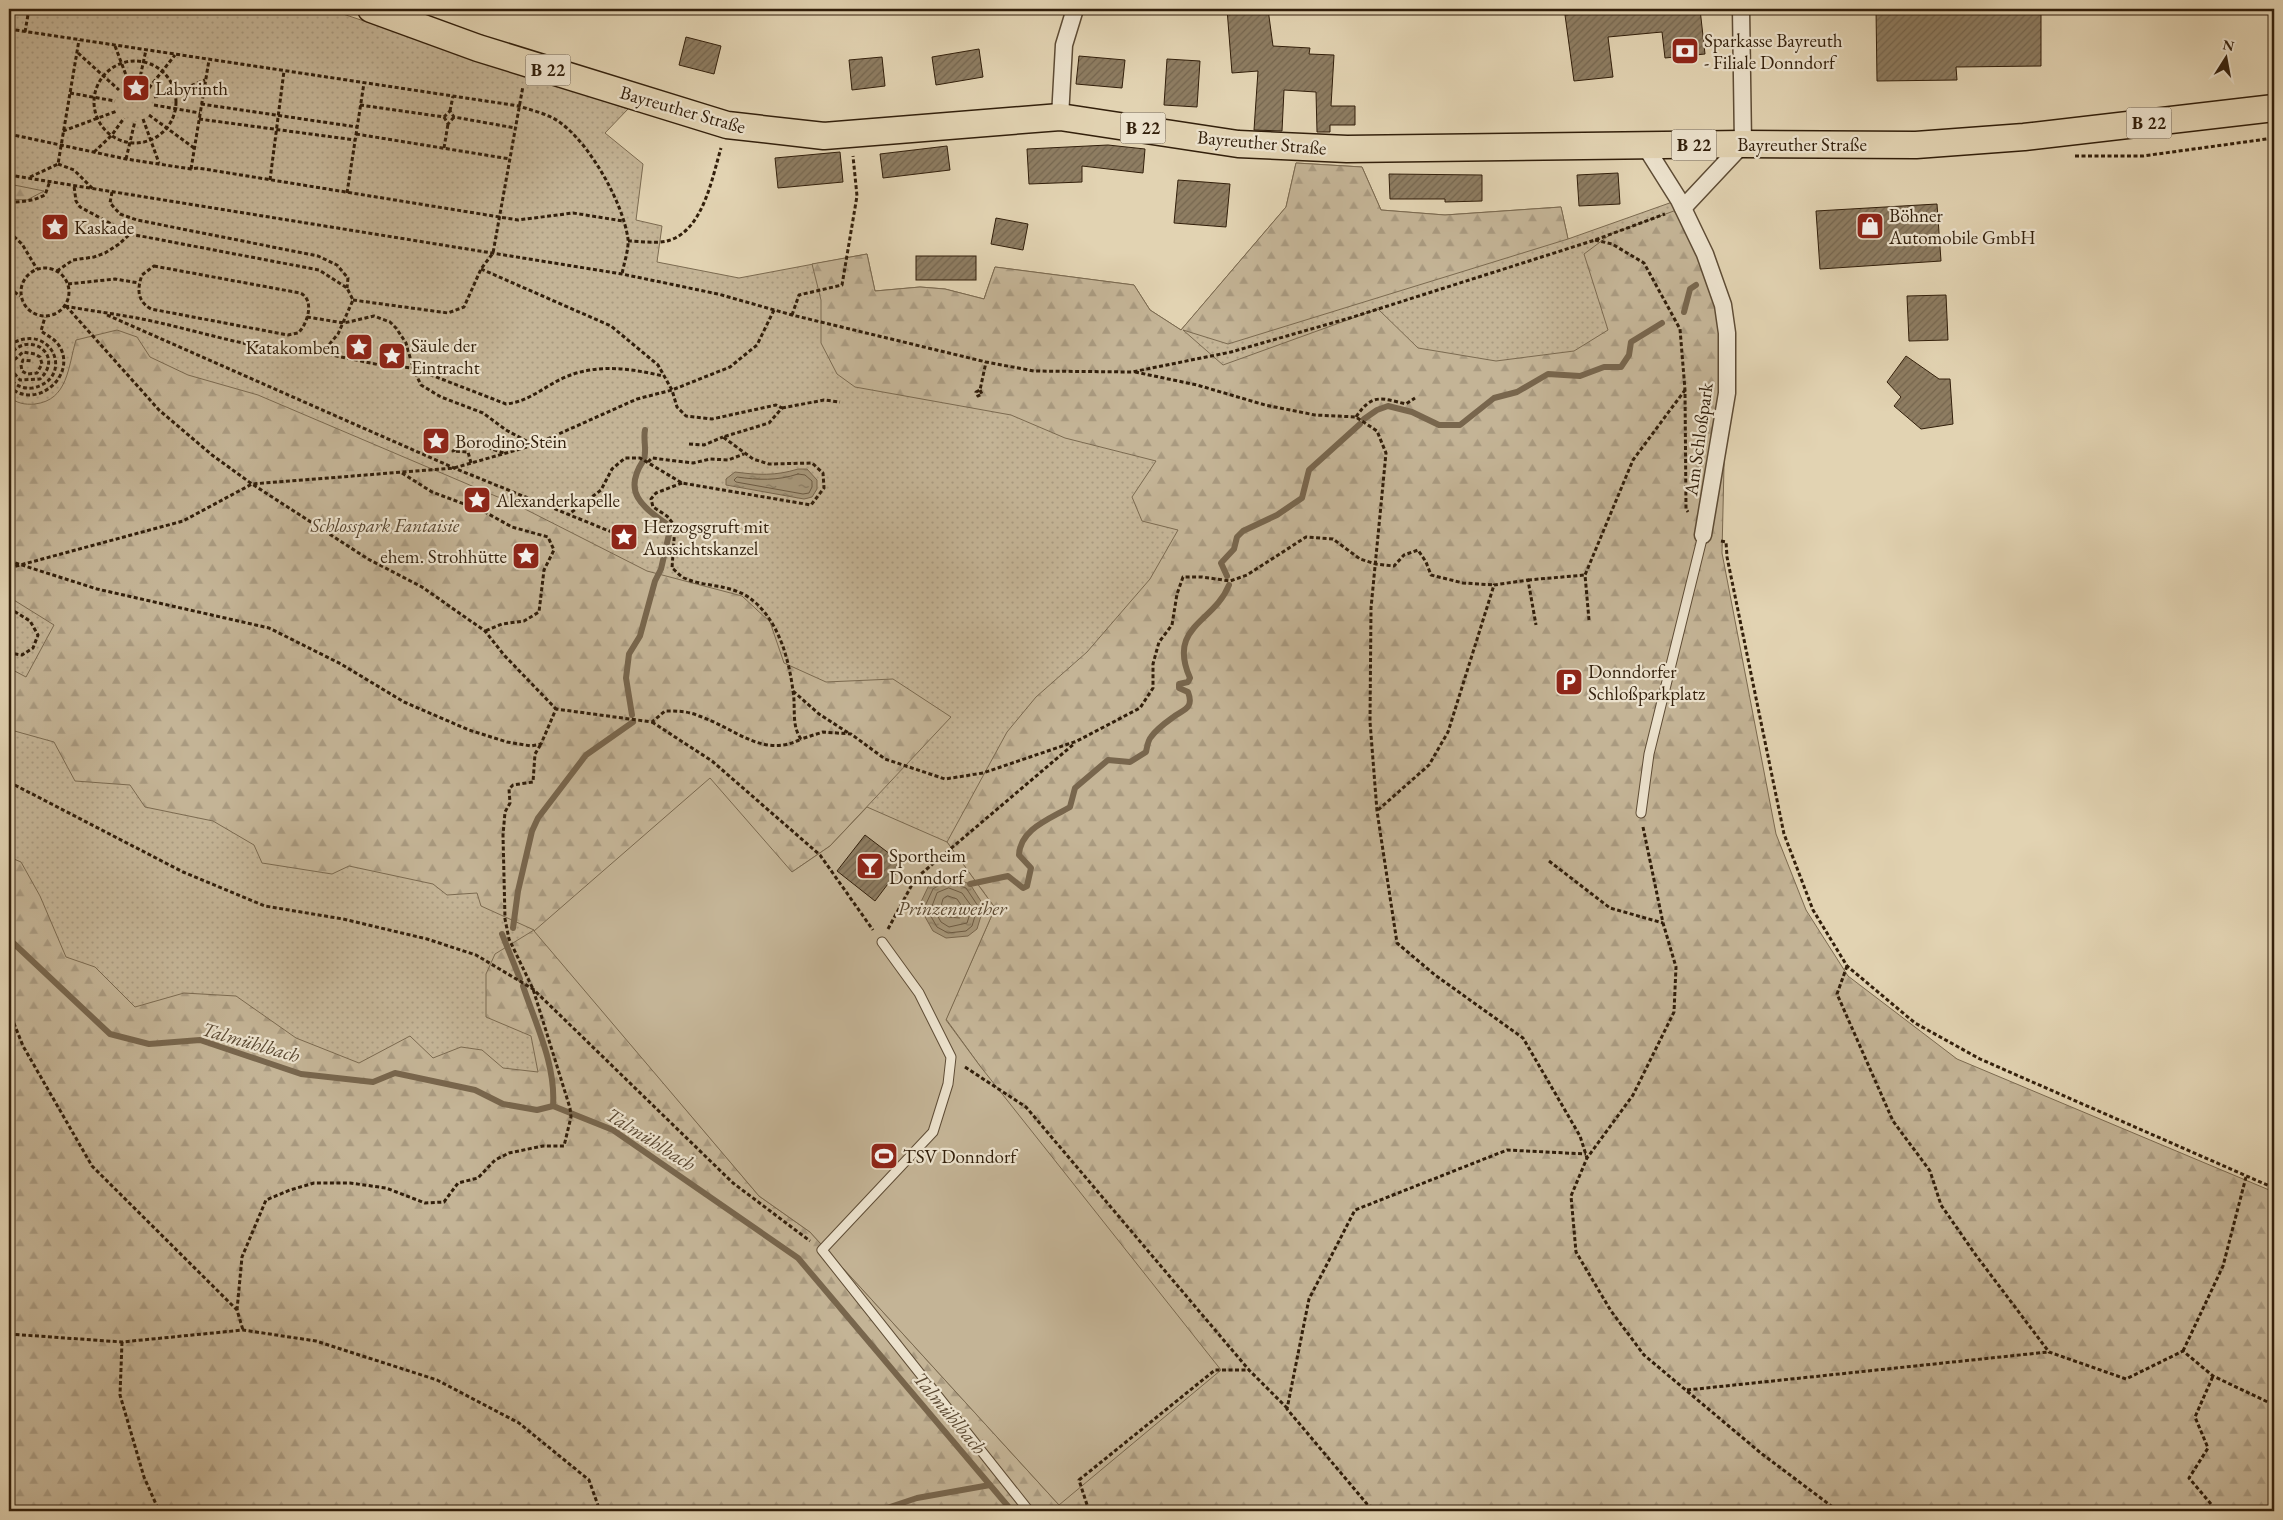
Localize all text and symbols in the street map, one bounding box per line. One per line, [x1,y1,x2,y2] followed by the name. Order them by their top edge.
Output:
[1704,28,1843,75] place label: Sparkasse Bayreuth - Filiale Donndorf
[2200,32,2250,82] north arrow
[2221,35,2236,55] text: N
[1670,36,1700,66] bank icon: Sparkasse Bayreuth - Filiale Donndorf
[526,54,570,86] road number: B 22
[121,73,151,103] place icon: Labyrinth
[155,76,228,101] place label: Labyrinth
[617,80,749,139] street label: Bayreuther Straße
[2126,108,2172,138] road number: B 22
[1120,112,1166,144] road number: B 22
[1196,124,1328,161] street label: Bayreuther Straße
[1672,130,1716,160] road number: B 22
[1737,132,1867,157] street label: Bayreuther Straße
[1888,203,2036,250] place label: Böhner Automobile GmbH
[1855,211,1885,241] shop icon: Böhner Automobile GmbH
[40,212,70,242] place icon: Kaskade
[74,215,134,240] place label: Kaskade
[344,332,374,362] place icon: Katakomben
[411,333,480,380] place label: Säule der Eintracht
[246,335,340,360] place label: Katakomben
[377,341,407,371] place icon: Säule der Eintracht
[1678,380,1719,498] street label: Am Schloßpark
[421,426,451,456] place icon: Borodino-Stein
[455,429,567,454] place label: Borodino-Stein
[462,485,492,515] place icon: Alexanderkapelle
[495,488,620,513] place label: Alexanderkapelle
[310,513,460,538] park label: Schlosspark Fantaisie
[642,514,769,561] place label: Herzogsgruft mit Aussichtskanzel
[609,522,639,552] place icon: Herzogsgruft mit Aussichtskanzel
[511,541,541,571] place icon: ehem. Strohhütte
[380,544,507,569] place label: ehem. Strohhütte
[1588,659,1706,706] place label: Donndorfer Schloßparkplatz
[1554,667,1584,697] parking icon: Donndorfer Schloßparkplatz
[889,843,966,890] place label: Sportheim Donndorf
[855,851,885,881] bar icon: Sportheim Donndorf
[897,895,1008,921] water label: Prinzenweiher
[199,1016,303,1068] water label: Talmühlbach
[601,1101,701,1177] water label: Talmühlbach
[869,1141,899,1171] sports icon: TSV Donndorf
[903,1144,1018,1169] place label: TSV Donndorf
[908,1366,992,1460] water label: Talmühlbach

